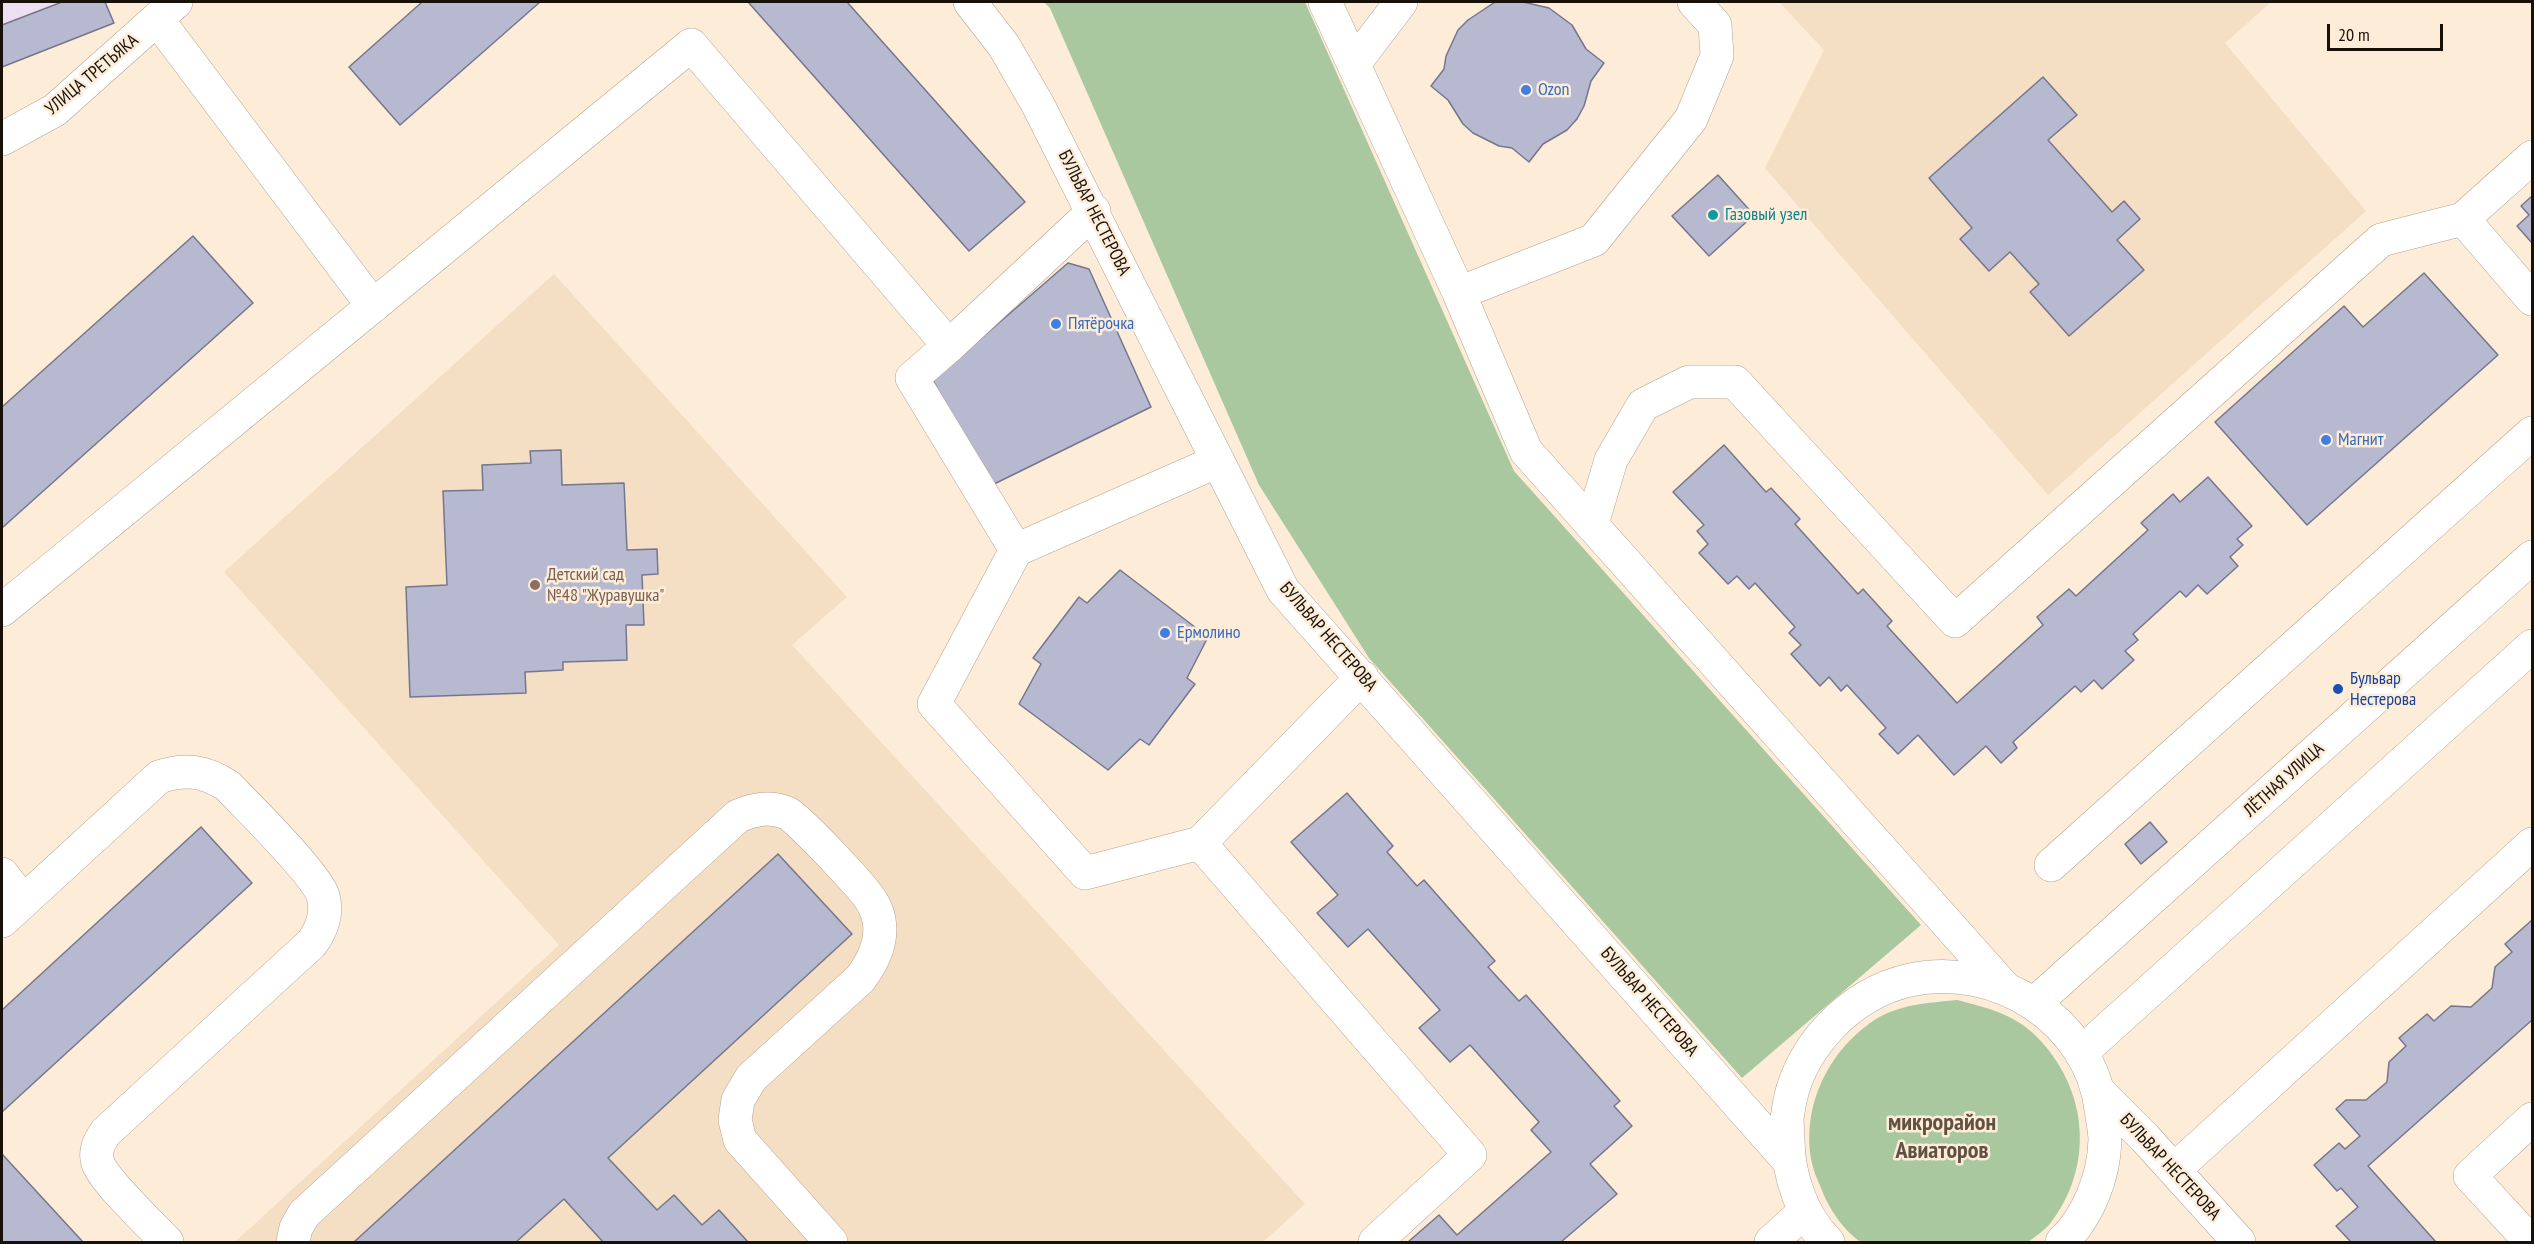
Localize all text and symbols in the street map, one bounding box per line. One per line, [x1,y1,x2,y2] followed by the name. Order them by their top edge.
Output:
[2330,12,2446,50] scale bar
[2338,23,2370,46] text: 20 m
[41,30,143,120] street label: УЛИЦА ТРЕТЬЯКА
[1538,79,1570,101] place label: Ozon
[1519,83,1533,97] marker: Ozon
[1053,147,1135,279] street label: БУЛЬВАР НЕСТЕРОВА
[1725,204,1807,226] place label: Газовый узел
[1706,208,1720,222] marker: Газовый узел
[1068,313,1134,335] place label: Пятёрочка
[1049,317,1063,331] marker: Пятёрочка
[2338,429,2383,451] place label: Магнит
[2319,433,2333,447] marker: Магнит
[547,564,665,606] place label: Детский сад №48 "Журавушка"
[528,578,542,592] marker: Детский сад №48 "Журавушка"
[1275,578,1381,696] street label: БУЛЬВАР НЕСТЕРОВА
[1177,622,1241,644] place label: Ермолино
[1158,626,1172,640] marker: Ермолино
[2350,668,2416,710] place label: Бульвар Нестерова
[2331,682,2345,696] marker: Бульвар Нестерова
[2240,738,2328,822] street label: ЛЁТНАЯ УЛИЦА
[1596,943,1702,1061] street label: БУЛЬВАР НЕСТЕРОВА
[1888,1109,1996,1165] district label: микрорайон Авиаторов
[2115,1109,2225,1225] street label: БУЛЬВАР НЕСТЕРОВА

